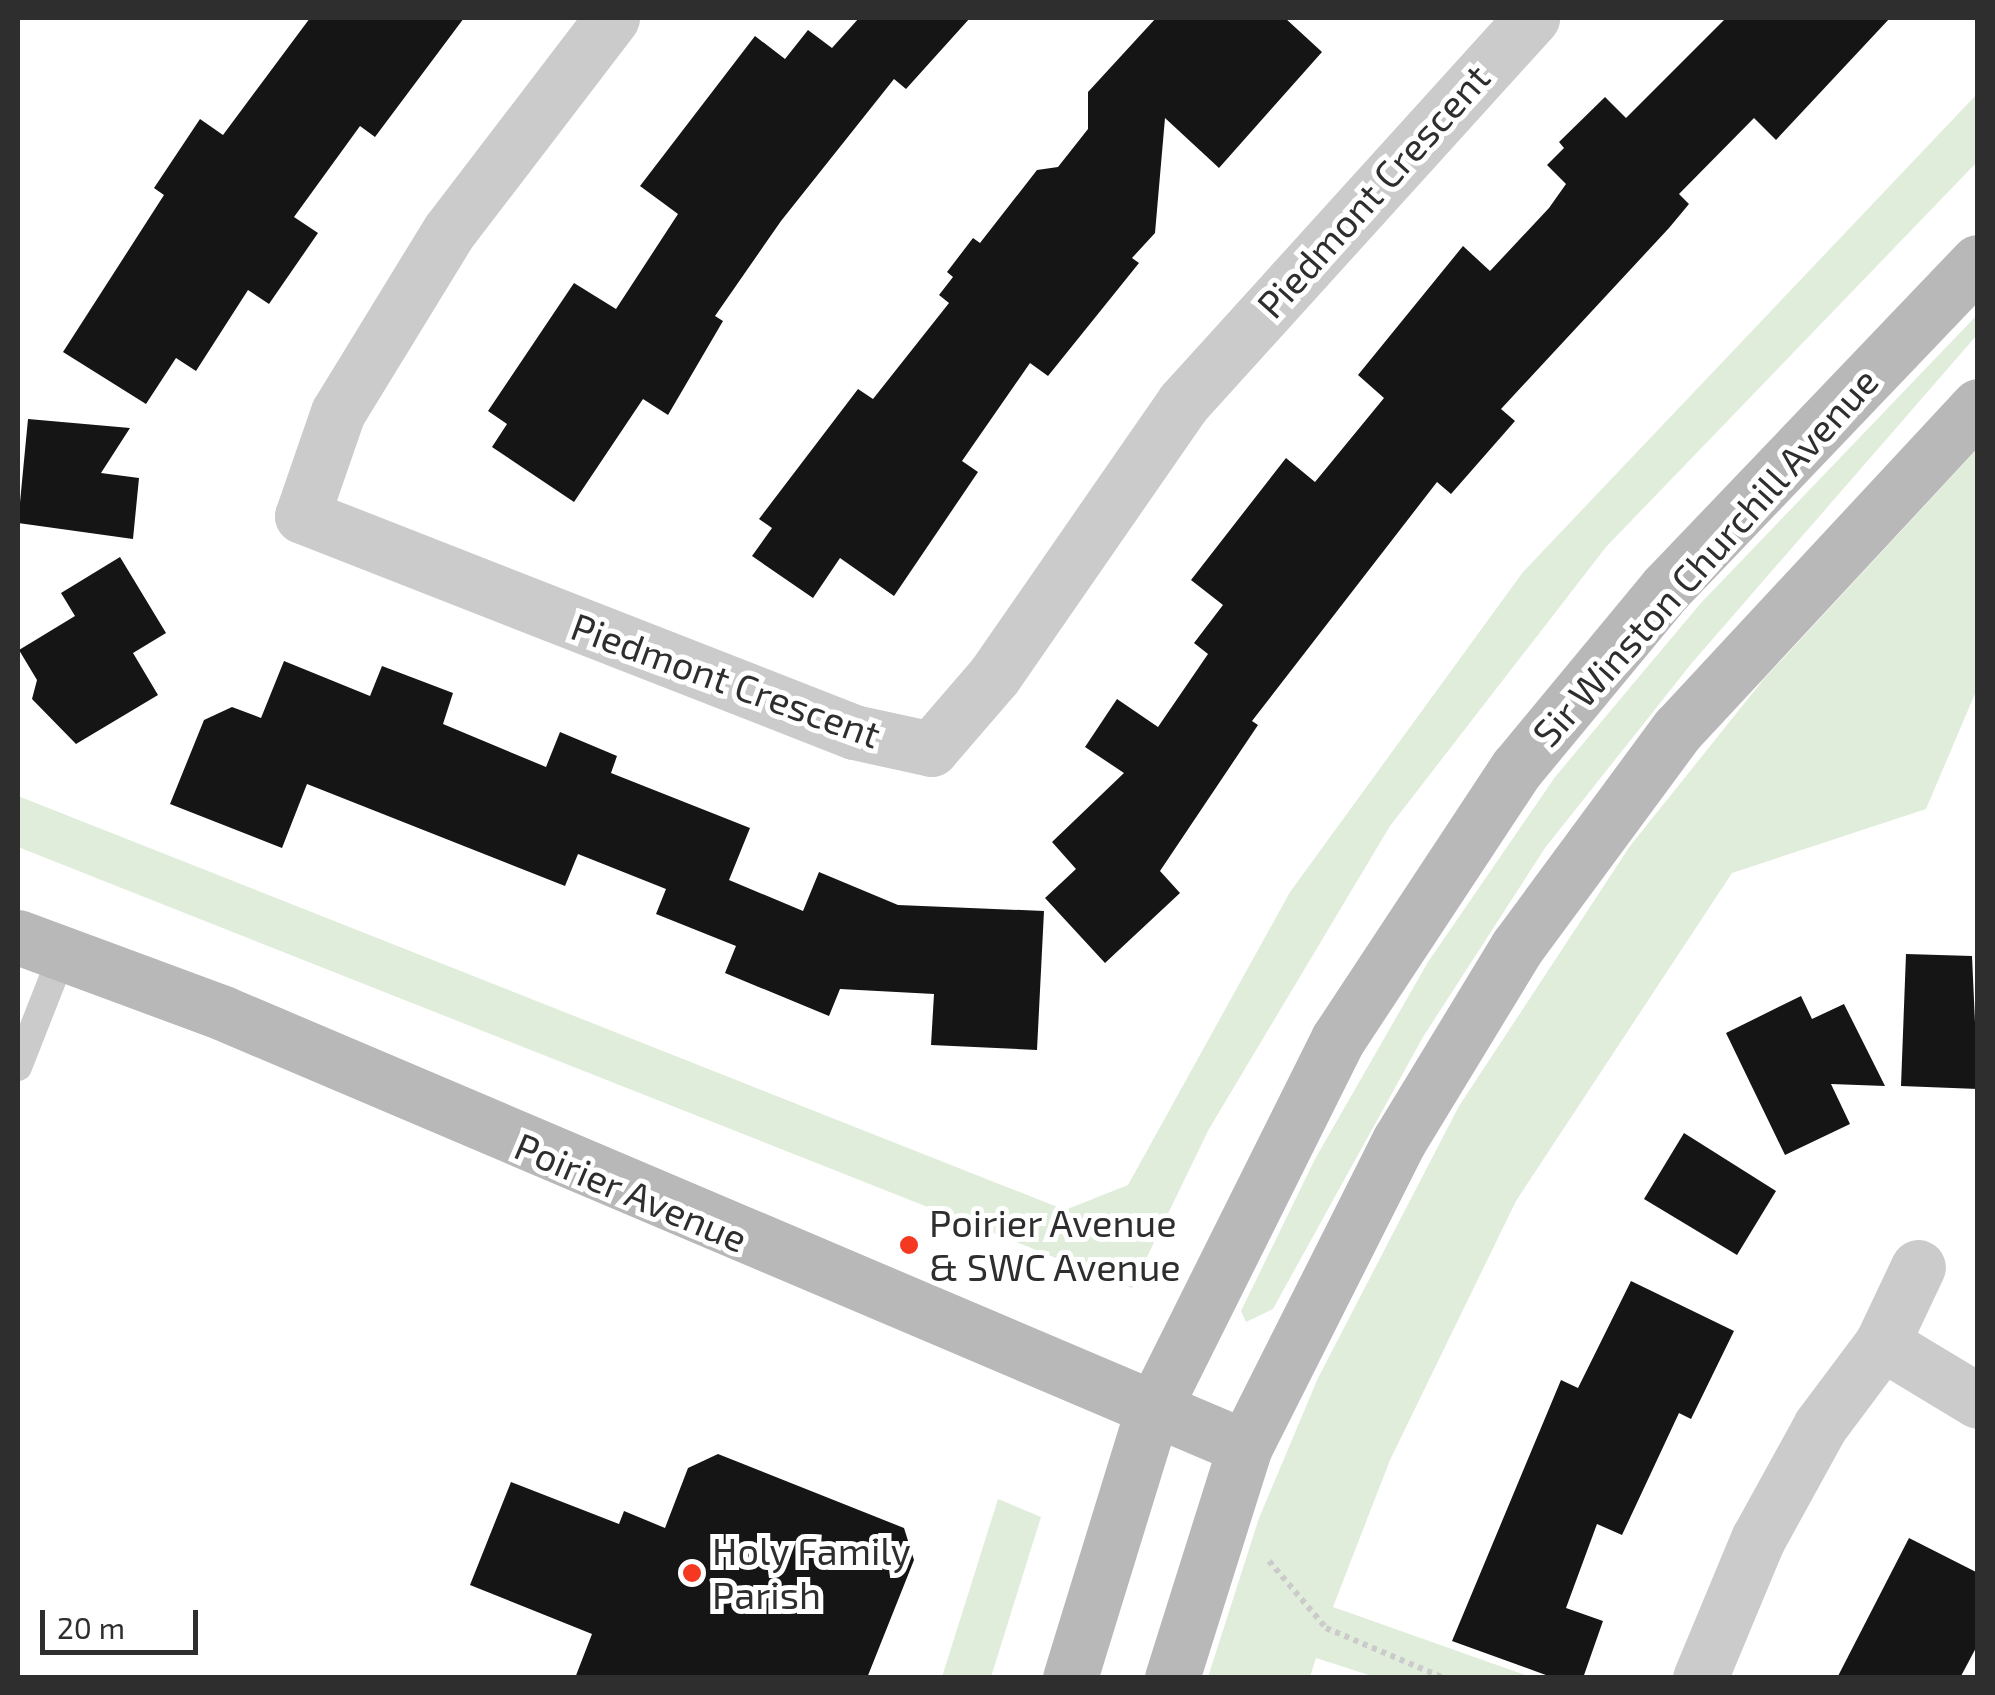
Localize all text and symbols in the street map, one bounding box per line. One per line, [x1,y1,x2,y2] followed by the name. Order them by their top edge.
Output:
[1247,55,1499,327] street label: Piedmont Crescent
[1522,357,1888,757] street label: Sir Winston Churchill Avenue
[565,603,887,757] street label: Piedmont Crescent
[507,1122,755,1262] street label: Poirier Avenue
[929,1200,1182,1290] place label: Poirier Avenue & SWC Avenue
[898,1234,920,1256] marker: Poirier Avenue & SWC Avenue
[712,1528,912,1618] place label: Holy Family Parish
[681,1562,703,1584] marker: Holy Family Parish
[45,1590,202,1652] scale bar
[57,1609,125,1645] text: 20 m

